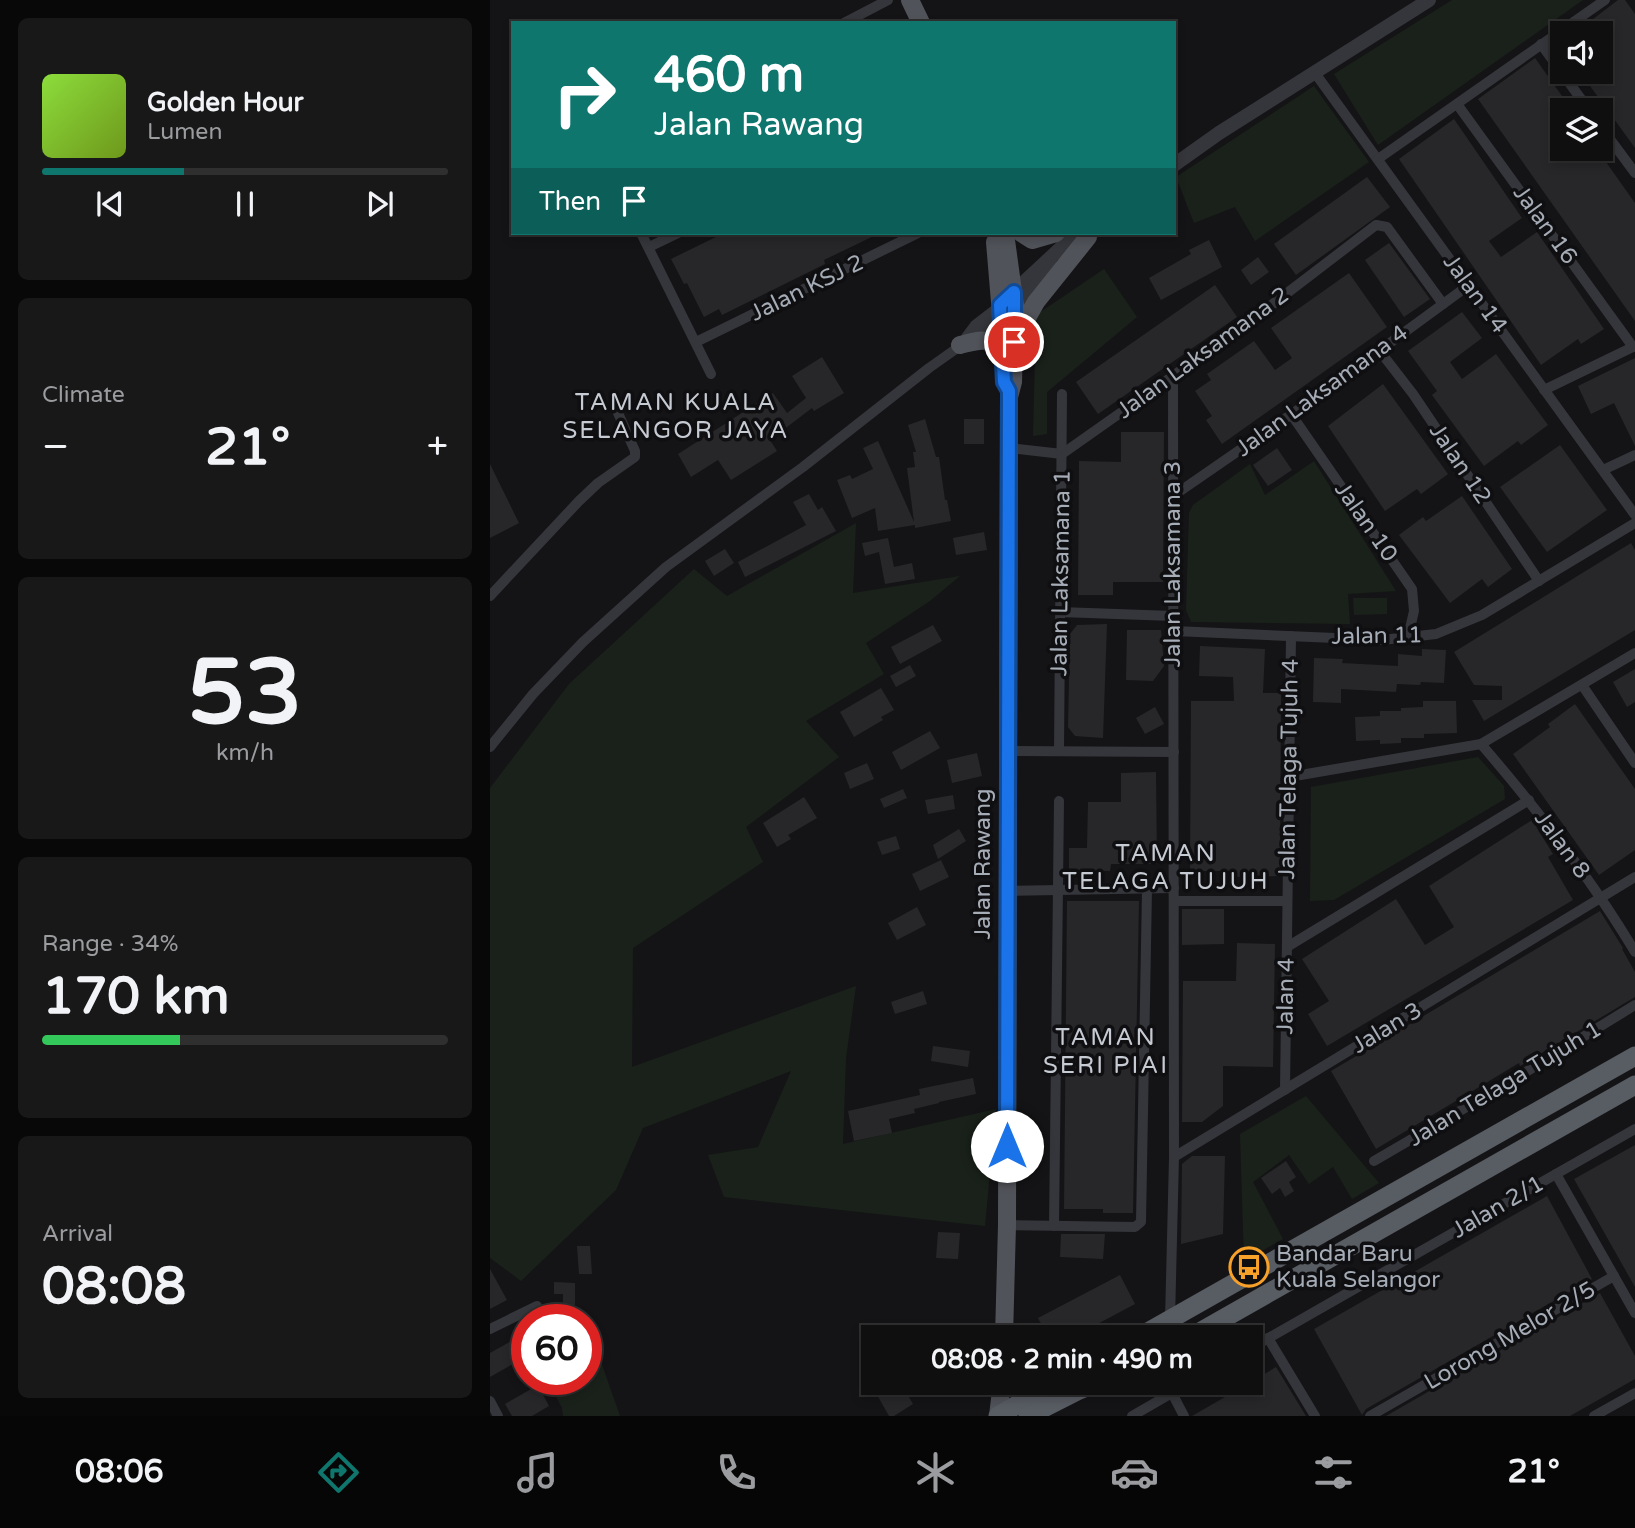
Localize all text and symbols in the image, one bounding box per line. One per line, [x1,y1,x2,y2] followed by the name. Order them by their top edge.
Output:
[1550,21,1613,161] map controls
[1550,21,1613,84] button: sound
[654,46,804,105] text: 460 m
[539,49,630,140] icon: right
[147,87,304,118] text: Golden Hour
[1550,98,1613,161] button: layers
[654,106,864,144] text: Jalan Rawang
[147,118,222,146] text: Lumen
[1507,180,1583,270] street label: Jalan 16
[615,182,653,220] icon: arrive
[91,185,129,223] icon: previous
[226,185,264,223] icon: pause
[361,185,399,223] icon: next
[539,186,601,217] text: Then
[746,248,868,328] street label: Jalan KSJ 2
[1437,249,1513,339] street label: Jalan 14
[1111,281,1295,425] street label: Jalan Laksamana 2
[984,312,1044,372] pin
[1230,319,1414,463] street label: Jalan Laksamana 4
[995,323,1033,361] icon: arrive
[42,381,125,409] text: Climate
[562,388,790,445] district label: TAMAN KUALA SELANGOR JAYA
[205,416,290,479] text: 21°
[1423,418,1497,510] street label: Jalan 12
[42,424,69,470] text: −
[427,424,448,470] text: +
[1159,461,1187,667] street label: Jalan Laksamana 3
[1045,470,1077,676] street label: Jalan Laksamana 1
[1328,477,1404,567] street label: Jalan 10
[1331,621,1423,651] street label: Jalan 11
[188,638,302,748] text: 53
[1273,658,1305,880] street label: Jalan Telaga Tujuh 4
[216,739,274,767] text: km/h
[969,789,997,939] street label: Jalan Rawang
[1528,806,1596,884] street label: Jalan 8
[1062,839,1270,896] district label: TAMAN TELAGA TUJUH
[42,930,178,958] text: Range · 34%
[1271,957,1301,1035] street label: Jalan 4
[42,965,230,1028] text: 170 km
[1347,996,1427,1060] street label: Jalan 3
[1403,1015,1607,1153] street label: Jalan Telaga Tujuh 1
[1043,1023,1169,1080] district label: TAMAN SERI PIAI
[970,1109,1044,1183] position arrow
[1447,1170,1549,1244] street label: Jalan 2/1
[42,1220,113,1248] text: Arrival
[1276,1240,1440,1294] place label: Bandar Baru Kuala Selangor
[1228,1246,1270,1288] bus stop icon: Bandar Baru Kuala Selangor
[42,1255,186,1318] text: 08:08
[1420,1276,1600,1396] street label: Lorong Melor 2/5
[511,1304,602,1395] speed limit sign: 60
[931,1344,1193,1375] text: 08:08 · 2 min · 490 m
[314,1448,363,1497] icon: directions
[513,1448,562,1497] icon: music
[712,1448,761,1497] icon: phone
[911,1448,960,1497] icon: climate
[1110,1448,1159,1497] icon: car
[1309,1448,1358,1497] icon: filters
[75,1453,164,1491] text: 08:06
[1508,1453,1560,1491] text: 21°

